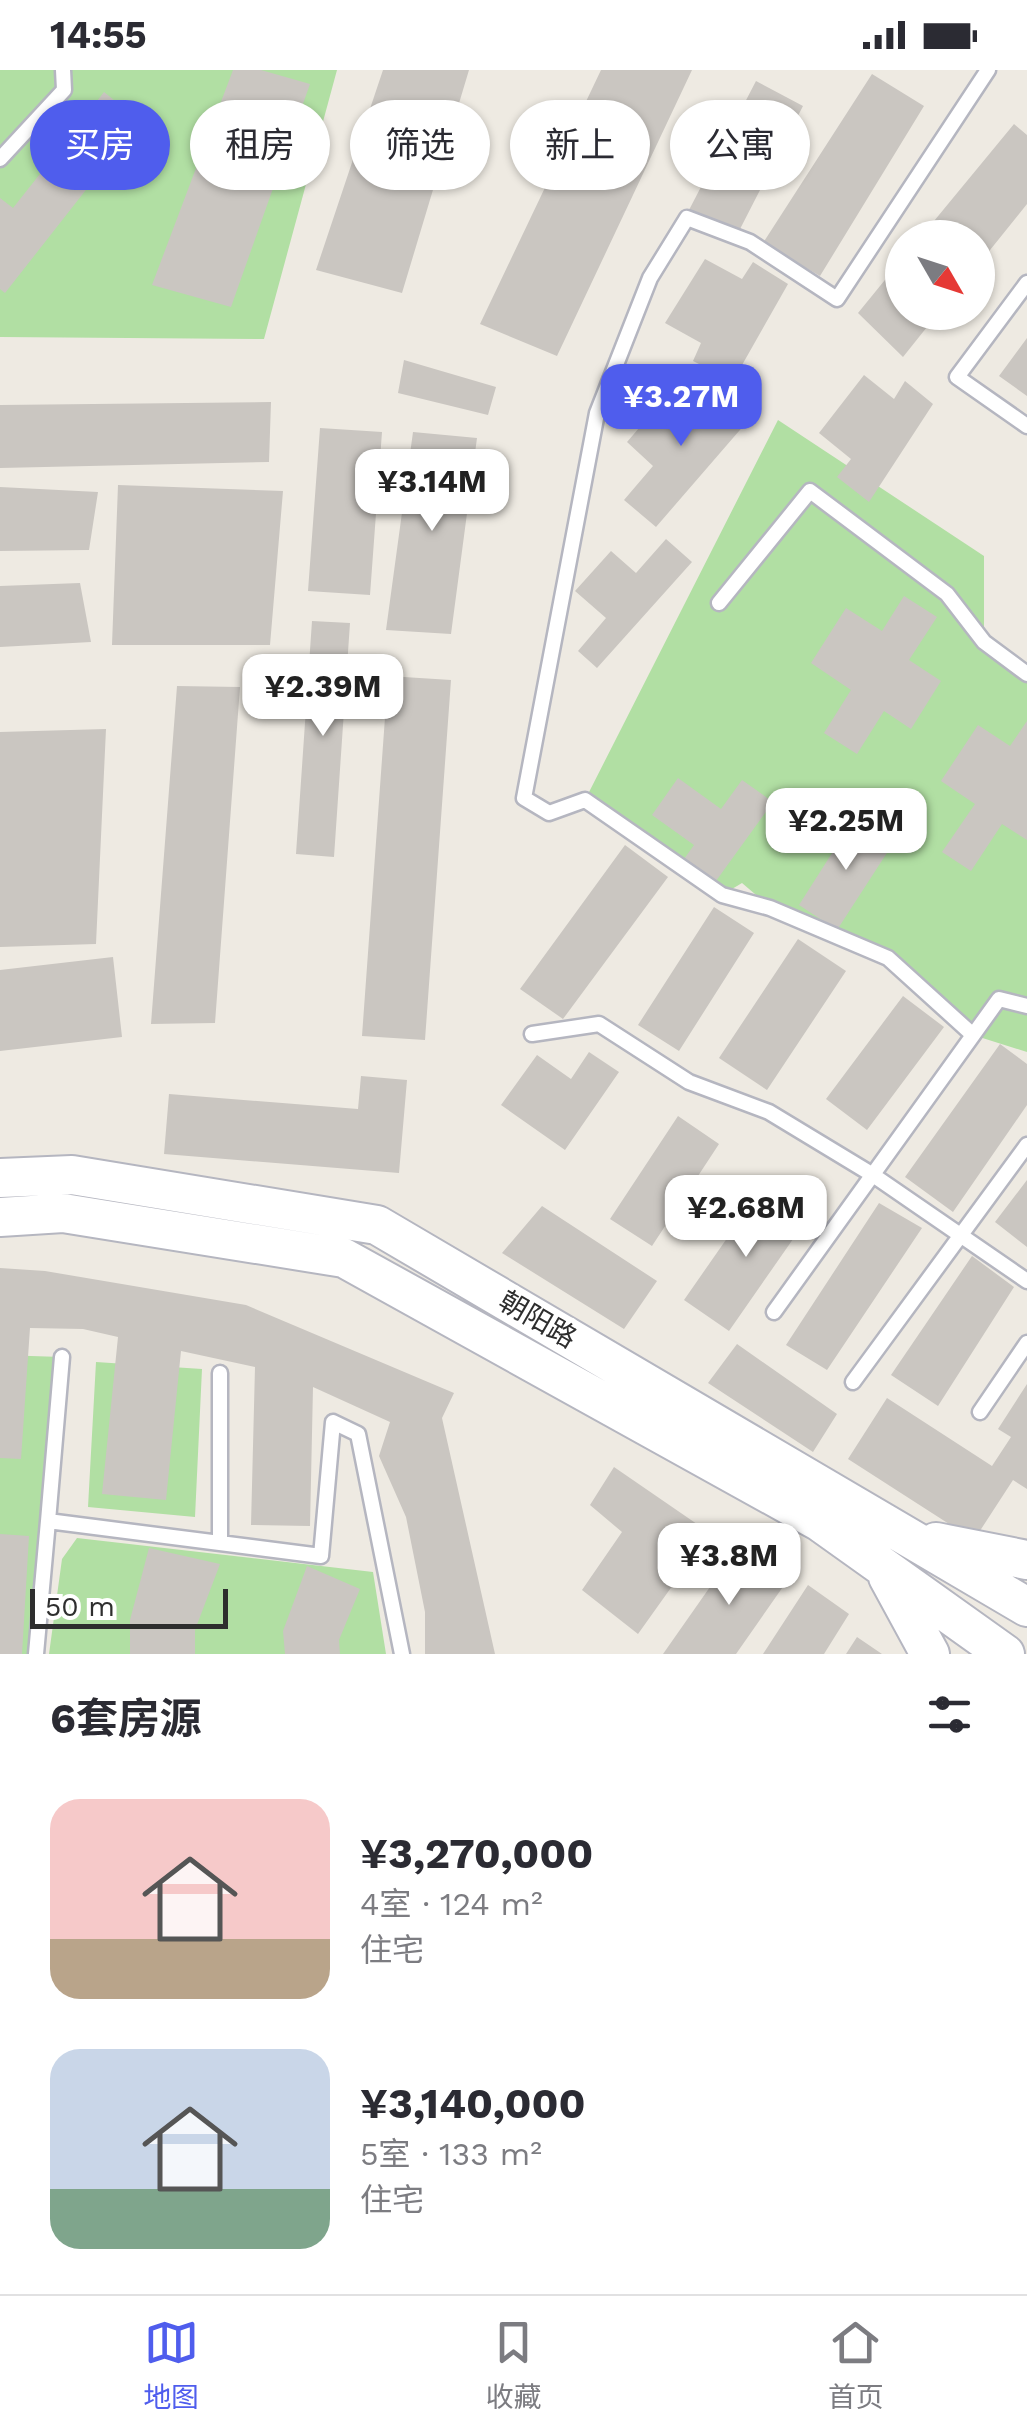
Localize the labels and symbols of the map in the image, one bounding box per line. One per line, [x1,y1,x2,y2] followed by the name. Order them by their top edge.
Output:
[885,220,995,330] north arrow
[600,364,762,449] pin: ¥3.27M
[351,449,513,534] pin: ¥3.14M
[242,654,404,739] pin: ¥2.39M
[765,788,927,873] pin: ¥2.25M
[665,1175,827,1260] pin: ¥2.68M
[493,1284,582,1355] street label: 朝阳路
[659,1523,799,1608] pin: ¥3.8M
[30,1584,228,1628] scale bar

